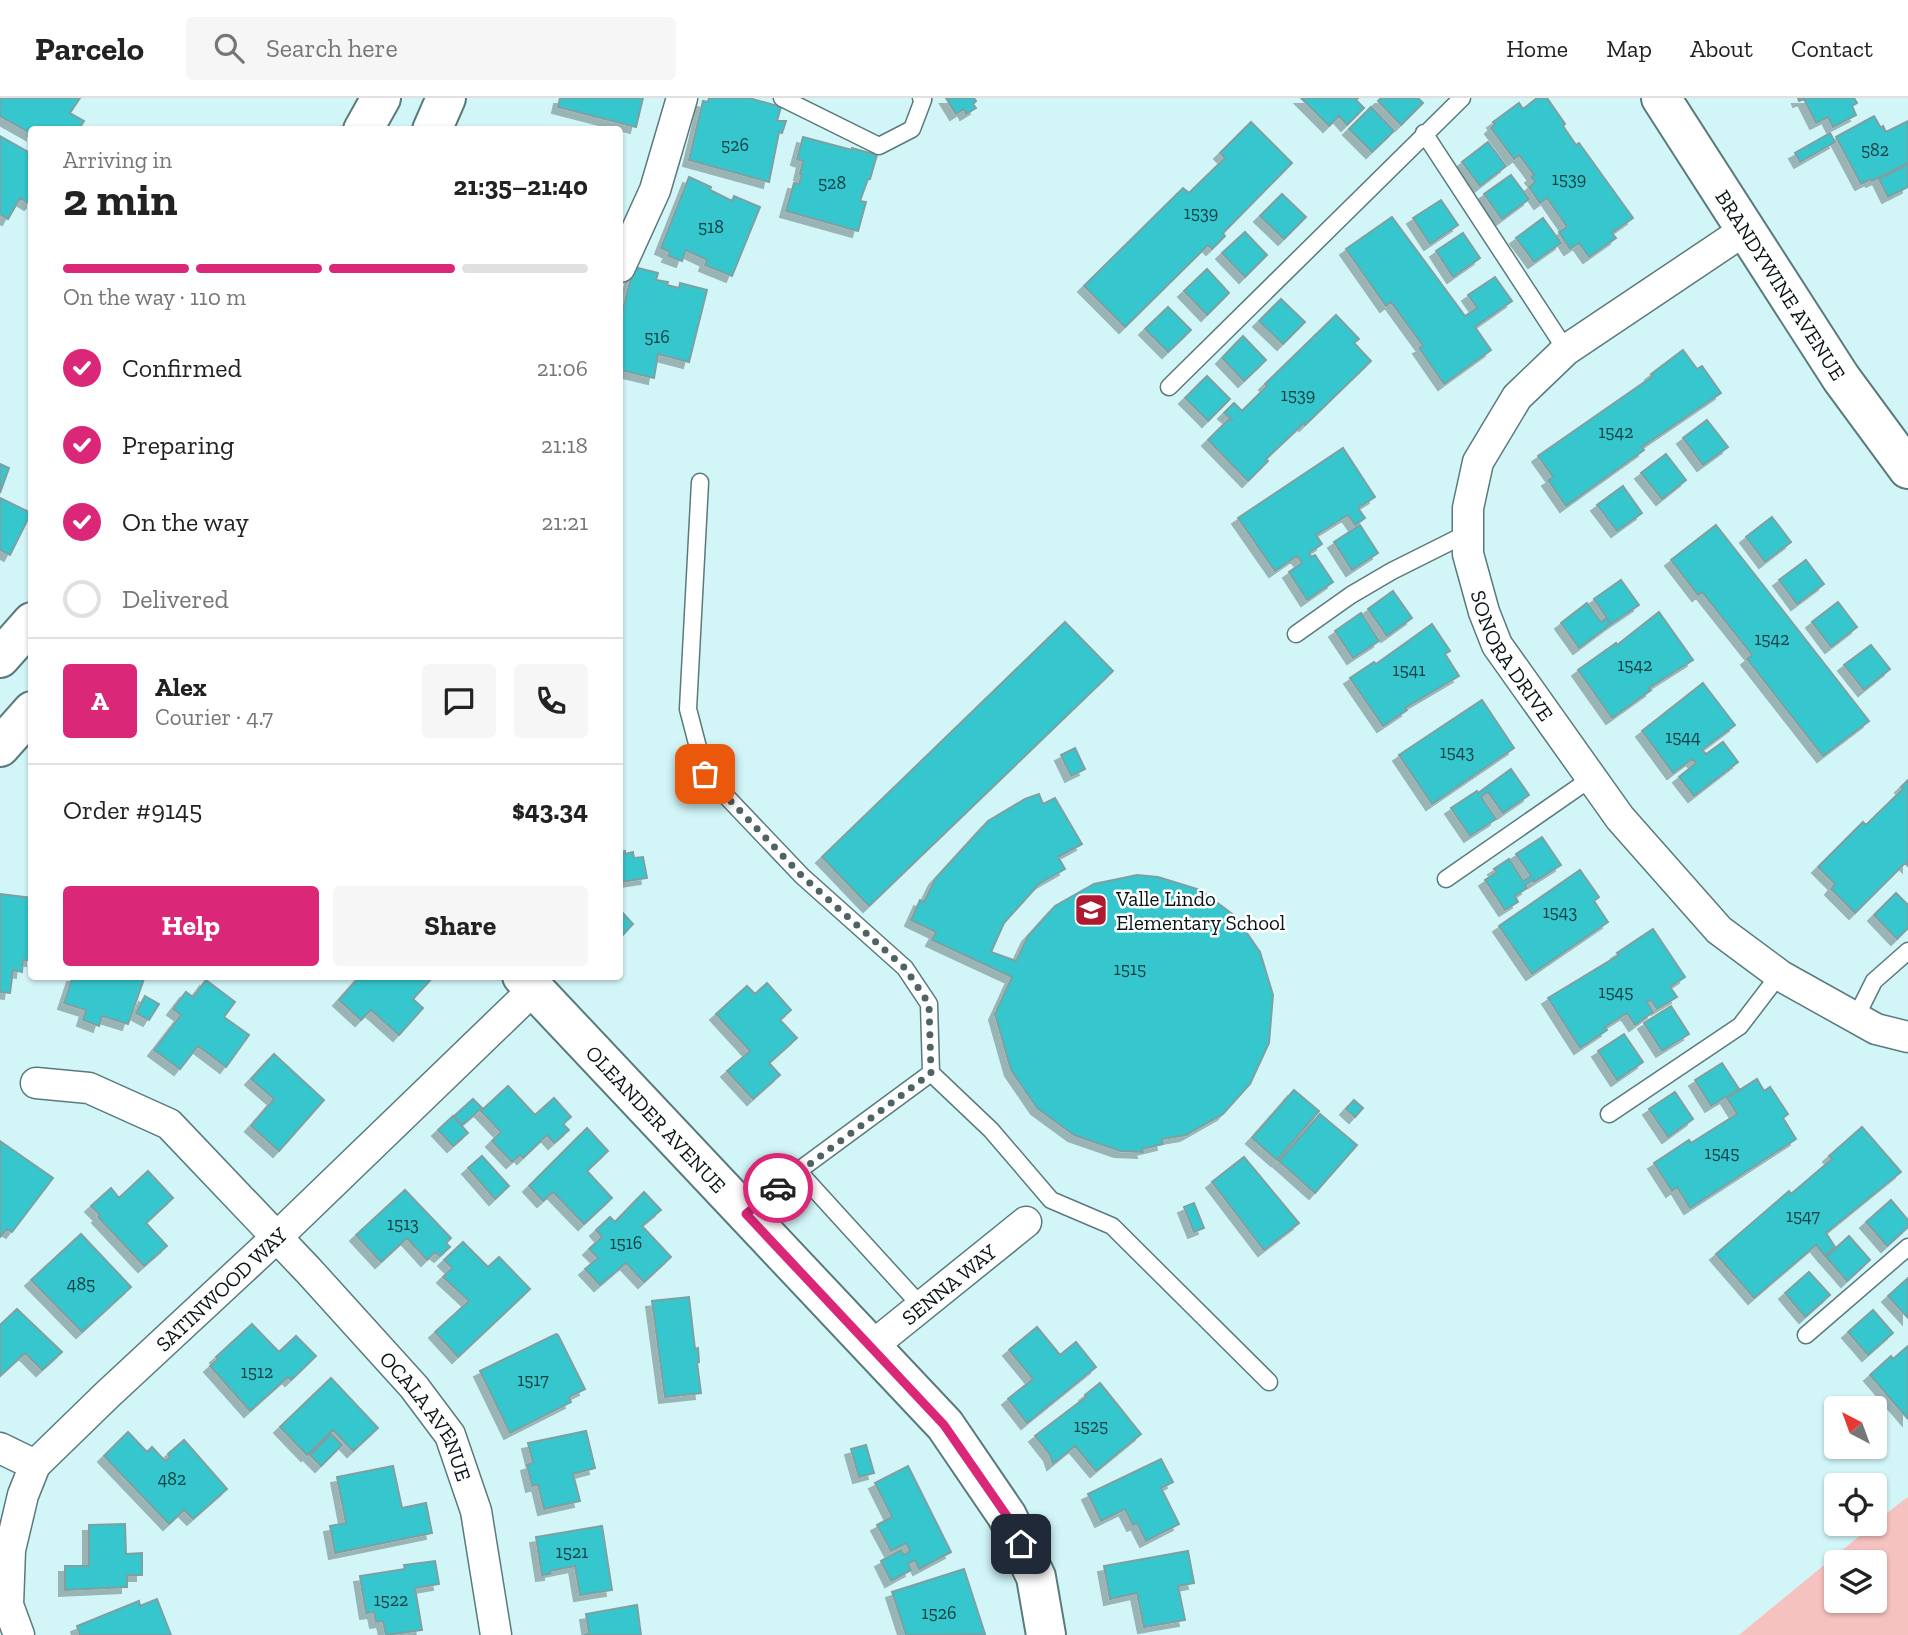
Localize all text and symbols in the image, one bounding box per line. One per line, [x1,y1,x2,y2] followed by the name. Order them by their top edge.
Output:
[186,17,676,80] search box
[35,29,144,68] text: Parcelo
[210,29,248,67] icon: search
[266,32,398,64] text: Search here
[1506,34,1568,63] text: Home
[1606,34,1652,63] text: Map
[1690,34,1753,63] text: About
[1791,34,1873,63] text: Contact
[721,134,749,156] house number: 526
[1861,139,1889,161] house number: 582
[63,146,172,174] text: Arriving in
[1552,168,1586,190] house number: 1539
[454,170,588,202] text: 21:35–21:40
[63,172,178,227] text: 2 min
[818,172,846,194] house number: 528
[1711,185,1851,385] street label: BRANDYWINE AVENUE
[1184,202,1218,224] house number: 1539
[698,216,724,238] house number: 518
[63,283,246,311] text: On the way · 110 m
[644,326,670,348] house number: 516
[63,349,101,387] icon: check
[122,352,242,384] text: Confirmed
[537,354,588,382] text: 21:06
[1281,384,1315,406] house number: 1539
[1598,421,1634,443] house number: 1542
[63,426,101,464] icon: check
[122,429,234,461] text: Preparing
[541,431,588,459] text: 21:18
[63,503,101,541] icon: check
[122,506,249,538] text: On the way
[541,508,588,536] text: 21:21
[122,583,229,615] text: Delivered
[1466,587,1559,725] street label: SONORA DRIVE
[1754,628,1790,650] house number: 1542
[1617,654,1653,676] house number: 1542
[1393,659,1425,681] house number: 1541
[422,664,496,738] button: chat
[514,664,588,738] button: phone
[155,671,207,703] text: Alex
[91,685,109,717] text: A
[155,703,273,731] text: Courier · 4.7
[1665,726,1701,748] house number: 1544
[1440,741,1475,763] house number: 1543
[675,744,735,804] pin
[686,755,724,793] icon: bag
[63,794,202,826] text: Order #9145
[512,794,588,826] text: $43.34
[63,886,319,966] button: Help
[333,886,588,966] button: Share
[1115,886,1286,935] place label: Valle Lindo Elementary School
[1072,891,1110,929] school or university icon: Valle Lindo Elementary School
[1543,901,1578,923] house number: 1543
[1114,958,1146,980] house number: 1515
[1598,981,1634,1003] house number: 1545
[581,1040,732,1198] street label: OLEANDER AVENUE
[1704,1142,1740,1164] house number: 1545
[743,1153,813,1223] courier
[759,1169,797,1207] icon: car
[1786,1205,1821,1227] house number: 1547
[387,1213,419,1235] house number: 1513
[150,1222,292,1356] street label: SATINWOOD WAY
[610,1232,642,1254] house number: 1516
[896,1238,1001,1330] street label: SENNA WAY
[67,1273,95,1295] house number: 485
[375,1346,477,1484] street label: OCALA AVENUE
[241,1361,273,1383] house number: 1512
[517,1369,549,1391] house number: 1517
[1824,1396,1886,1460] north arrow
[1824,1396,1887,1613] map controls
[1074,1415,1108,1437] house number: 1525
[158,1468,186,1490] house number: 482
[1824,1473,1887,1536] button: locate
[991,1514,1051,1574] pin
[1002,1525,1040,1563] icon: home
[556,1541,588,1563] house number: 1521
[1824,1550,1887,1613] button: layers
[374,1589,408,1611] house number: 1522
[922,1602,956,1624] house number: 1526

